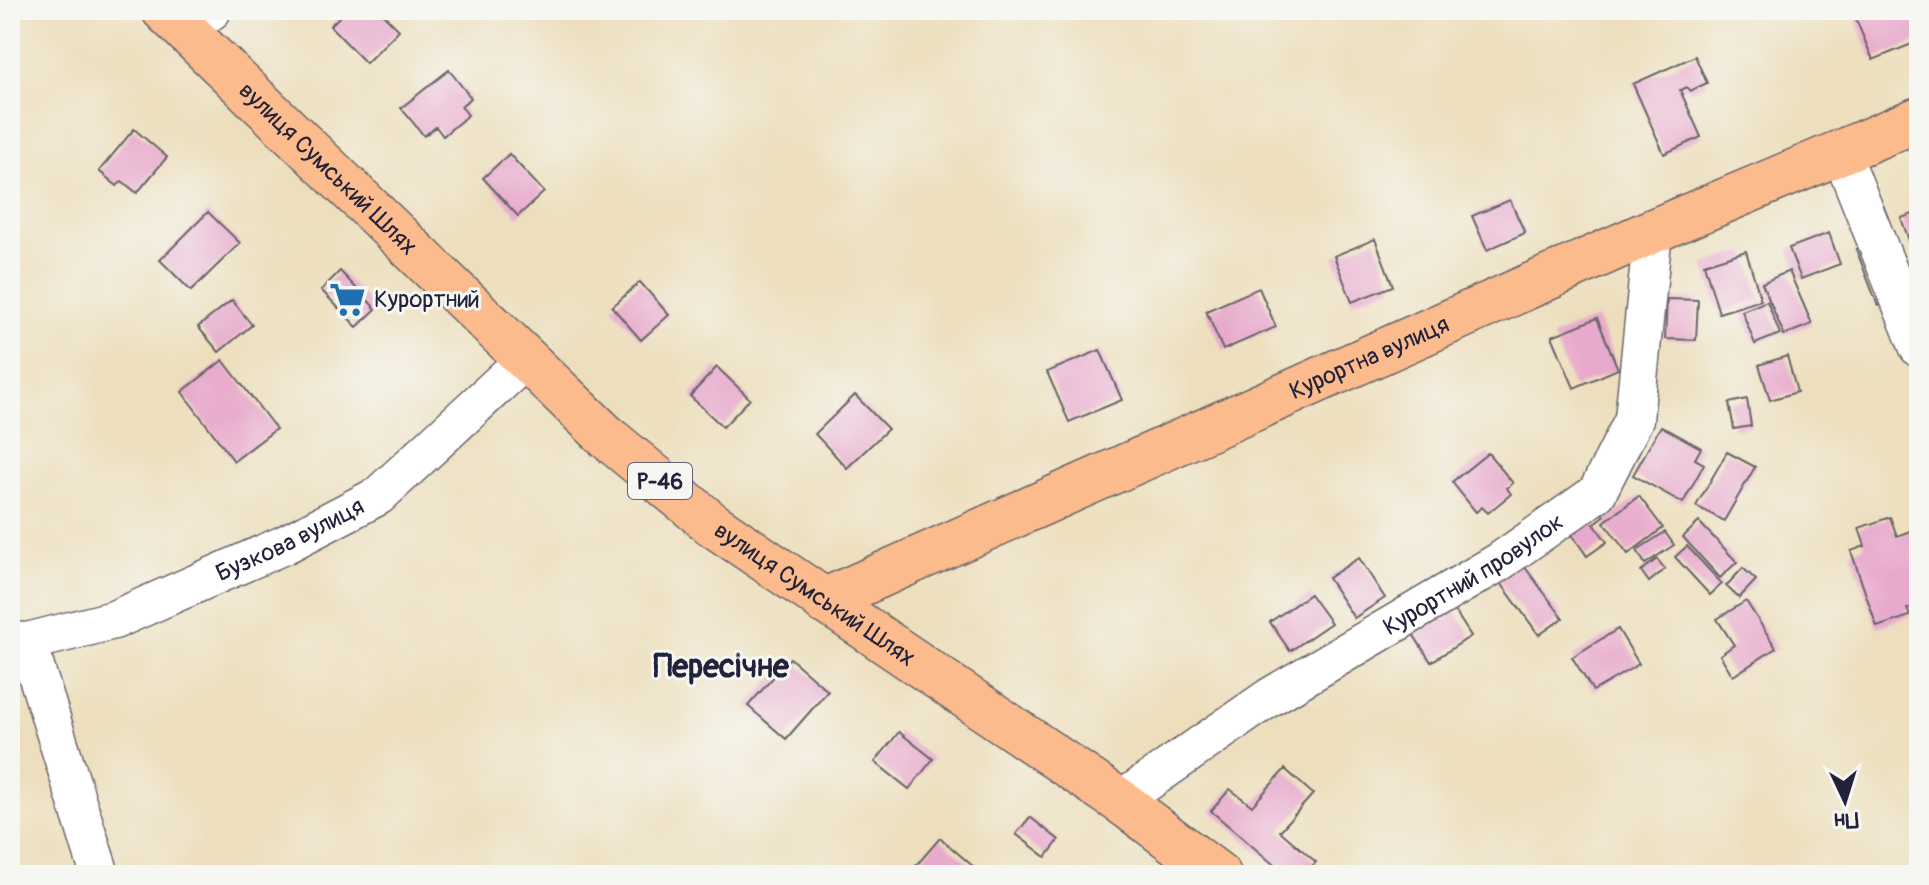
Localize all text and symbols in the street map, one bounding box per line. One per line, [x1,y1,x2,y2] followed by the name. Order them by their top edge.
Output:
[233,76,423,261] street label: вулиця Сумський Шлях
[329,280,367,318] supermarket icon: Курортний
[374,285,480,314] place label: Курортний
[1285,310,1454,406] street label: Курортна вулиця
[628,463,692,499] road number: Р-46
[211,492,369,588] street label: Бузкова вулиця
[1378,507,1569,642] street label: Курортний провулок
[709,516,921,673] street label: вулиця Сумський Шлях
[653,647,790,687] district label: Пересічне
[1805,761,1885,841] north arrow
[1833,805,1859,835] text: Пн

